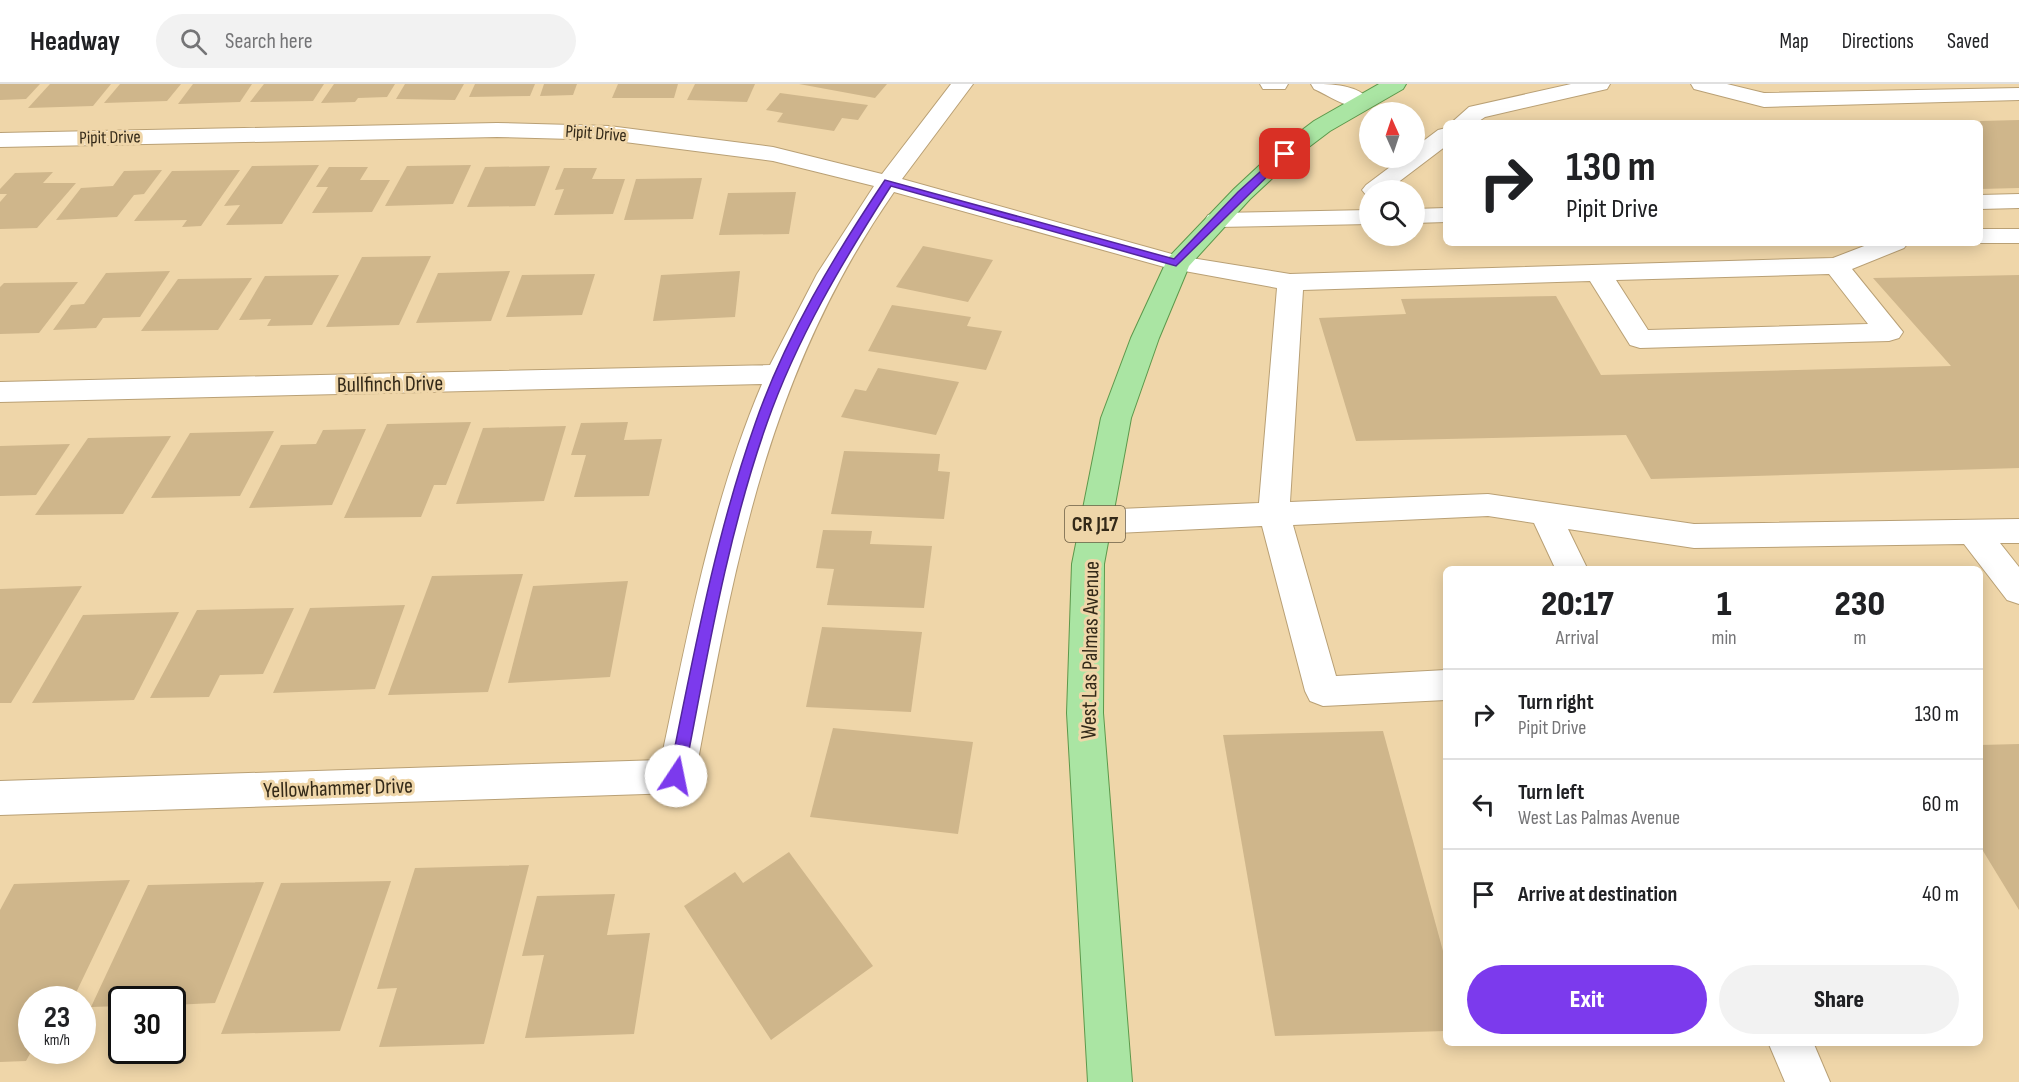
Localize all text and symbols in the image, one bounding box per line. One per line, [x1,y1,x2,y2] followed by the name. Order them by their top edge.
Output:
[156,14,576,68] search box
[30,25,120,58] text: Headway
[177,25,210,58] icon: search
[225,28,312,55] text: Search here
[1779,29,1809,54] text: Map
[1842,29,1914,54] text: Directions
[1947,29,1989,54] text: Saved
[1359,102,1425,168] north arrow
[1359,102,1425,246] map controls
[565,121,627,146] street label: Pipit Drive
[79,126,141,149] street label: Pipit Drive
[1259,128,1310,179] pin
[1268,137,1301,170] icon: arrive
[1566,142,1656,193] text: 130 m
[1467,144,1545,222] icon: right
[1359,180,1425,246] button: search
[1566,193,1658,225] text: Pipit Drive
[337,370,443,399] street label: Bullfinch Drive
[1065,506,1125,542] road number: CR J17
[1075,561,1106,739] street label: West Las Palmas Avenue
[1541,583,1614,626] text: 20:17
[1717,583,1731,626] text: 1
[1835,583,1885,626] text: 230
[1556,626,1599,650] text: Arrival
[1712,626,1737,650] text: min
[1853,626,1866,650] text: m
[1518,689,1594,716] text: Turn right
[1467,698,1500,731] icon: right
[1915,701,1959,728] text: 130 m
[1518,716,1586,740] text: Pipit Drive
[644,744,708,808] position arrow
[263,772,413,805] street label: Yellowhammer Drive
[1518,779,1584,806] text: Turn left
[1467,788,1500,821] icon: left
[1922,791,1959,818] text: 60 m
[1518,806,1680,830] text: West Las Palmas Avenue
[1467,878,1500,911] icon: arrive
[1518,881,1677,908] text: Arrive at destination
[1922,881,1959,908] text: 40 m
[1467,965,1707,1034] button: Exit
[1719,965,1959,1034] button: Share
[108,986,186,1064] speed limit sign: 30
[44,1000,70,1036] text: 23
[44,1031,70,1050] text: km/h

